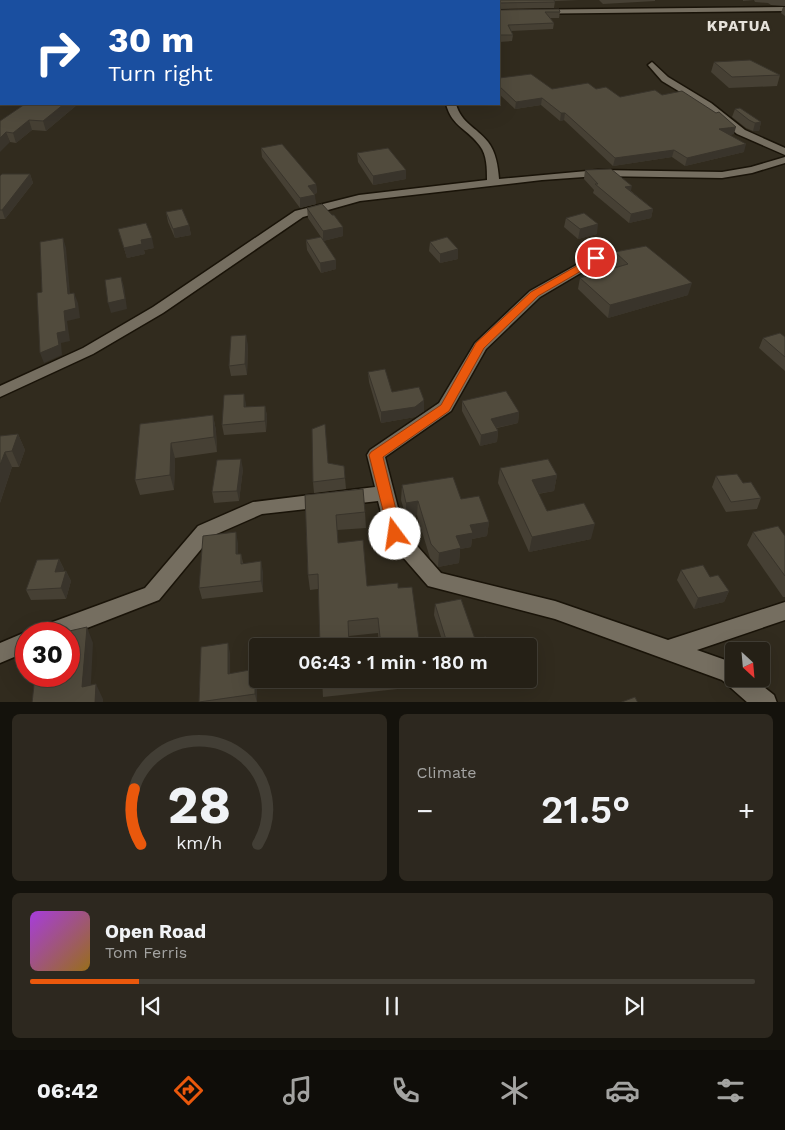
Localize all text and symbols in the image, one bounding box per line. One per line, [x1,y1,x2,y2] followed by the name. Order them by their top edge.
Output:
[707,17,771,35] district label: KPATUA
[108,19,194,61] text: 30 m
[25,20,90,85] icon: right
[108,61,213,86] text: Turn right
[575,237,617,279] pin
[582,244,610,272] icon: arrive
[368,507,420,559] position arrow
[15,622,80,687] speed limit sign: 30
[725,642,770,688] north arrow
[725,642,770,687] map controls
[298,651,488,674] text: 06:43 · 1 min · 180 m
[417,763,477,782] text: Climate
[167,775,231,836] text: 28
[541,788,630,832] text: 21.5°
[417,794,433,827] text: −
[738,794,755,827] text: +
[176,832,222,853] text: km/h
[105,920,206,943] text: Open Road
[105,943,187,962] text: Tom Ferris
[137,992,165,1020] icon: previous
[378,992,406,1020] icon: pause
[620,992,648,1020] icon: next
[171,1073,206,1108] icon: directions
[280,1073,315,1108] icon: music
[388,1073,423,1108] icon: phone
[497,1073,532,1108] icon: climate
[605,1073,640,1108] icon: car
[713,1073,748,1108] icon: filters
[37,1078,98,1103] text: 06:42

